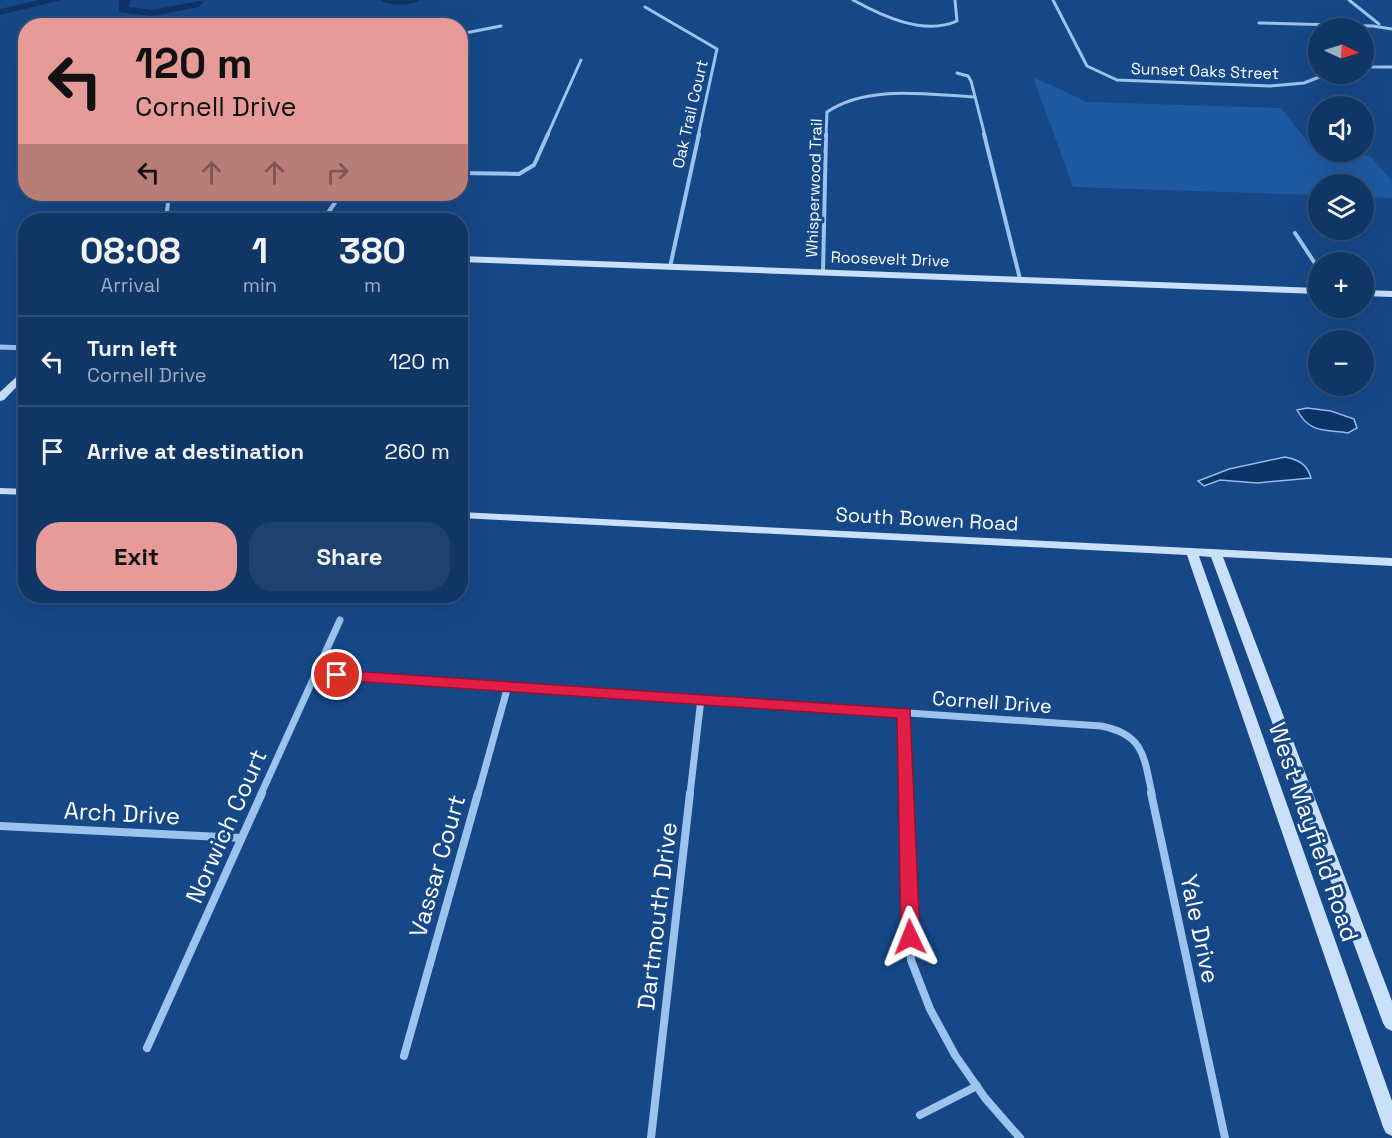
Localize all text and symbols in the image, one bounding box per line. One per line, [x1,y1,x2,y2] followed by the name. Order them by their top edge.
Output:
[1308,18,1374,84] north arrow
[1308,18,1374,396] map controls
[135,37,253,90] text: 120 m
[36,42,114,120] icon: left
[667,58,713,170] street label: Oak Trail Court
[1131,58,1279,84] street label: Sunset Oaks Street
[135,89,297,124] text: Cornell Drive
[1308,96,1374,162] button: sound
[801,118,827,258] street label: Whisperwood Trail
[132,156,165,189] icon: left
[195,156,228,189] icon: ahead
[258,156,291,189] icon: ahead
[321,156,354,189] icon: right
[1308,174,1374,240] button: layers
[80,228,181,274] text: 08:08
[252,228,268,274] text: 1
[339,228,406,274] text: 380
[830,246,950,272] street label: Roosevelt Drive
[1308,252,1374,318] button: +
[101,272,160,298] text: Arrival
[243,272,277,298] text: min
[364,272,381,298] text: m
[1308,330,1374,396] button: −
[87,334,177,362] text: Turn left
[36,345,69,378] icon: left
[389,347,450,375] text: 120 m
[87,362,207,388] text: Cornell Drive
[36,435,69,468] icon: arrive
[87,437,304,465] text: Arrive at destination
[385,437,450,465] text: 260 m
[835,501,1019,537] street label: South Bowen Road
[36,522,237,591] button: Exit
[249,522,450,591] button: Share
[311,649,362,700] pin
[320,658,353,691] icon: arrive
[931,685,1053,719] street label: Cornell Drive
[1262,718,1366,946] street label: West Mayfield Road
[178,744,274,908] street label: Norwich Court
[402,791,472,941] street label: Vassar Court
[63,794,181,832] street label: Arch Drive
[630,820,684,1012] street label: Dartmouth Drive
[1173,872,1227,986] street label: Yale Drive
[878,905,942,969] position arrow

